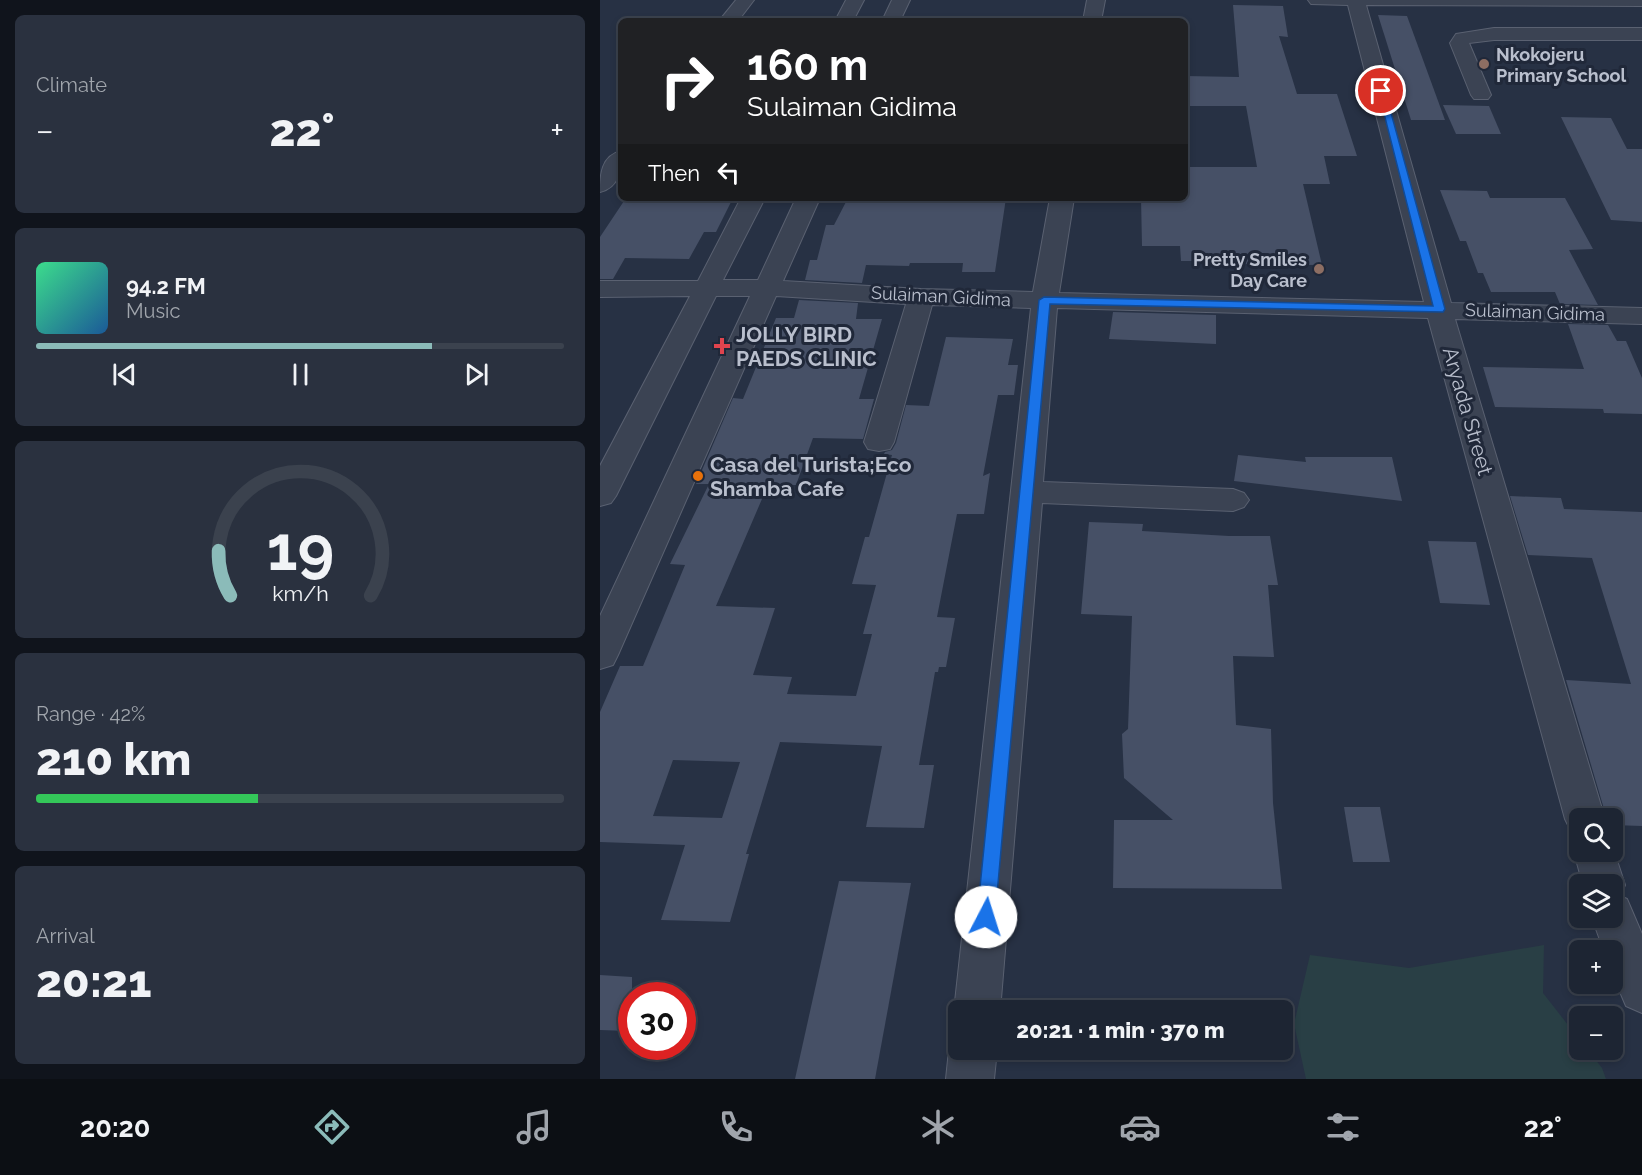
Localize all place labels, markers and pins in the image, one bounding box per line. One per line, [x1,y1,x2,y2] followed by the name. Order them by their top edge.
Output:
[1496,44,1626,86] place label: Nkokojeru Primary School
[1477,57,1491,71] marker: Nkokojeru Primary School
[1355,65,1406,116] pin
[1193,249,1307,291] place label: Pretty Smiles Day Care
[1312,262,1326,276] marker: Pretty Smiles Day Care
[736,322,877,371] place label: JOLLY BIRD PAEDS CLINIC
[713,337,731,355] marker: JOLLY BIRD PAEDS CLINIC
[710,452,912,501] place label: Casa del Turista;Eco Shamba Cafe
[691,469,705,483] marker: Casa del Turista;Eco Shamba Cafe

